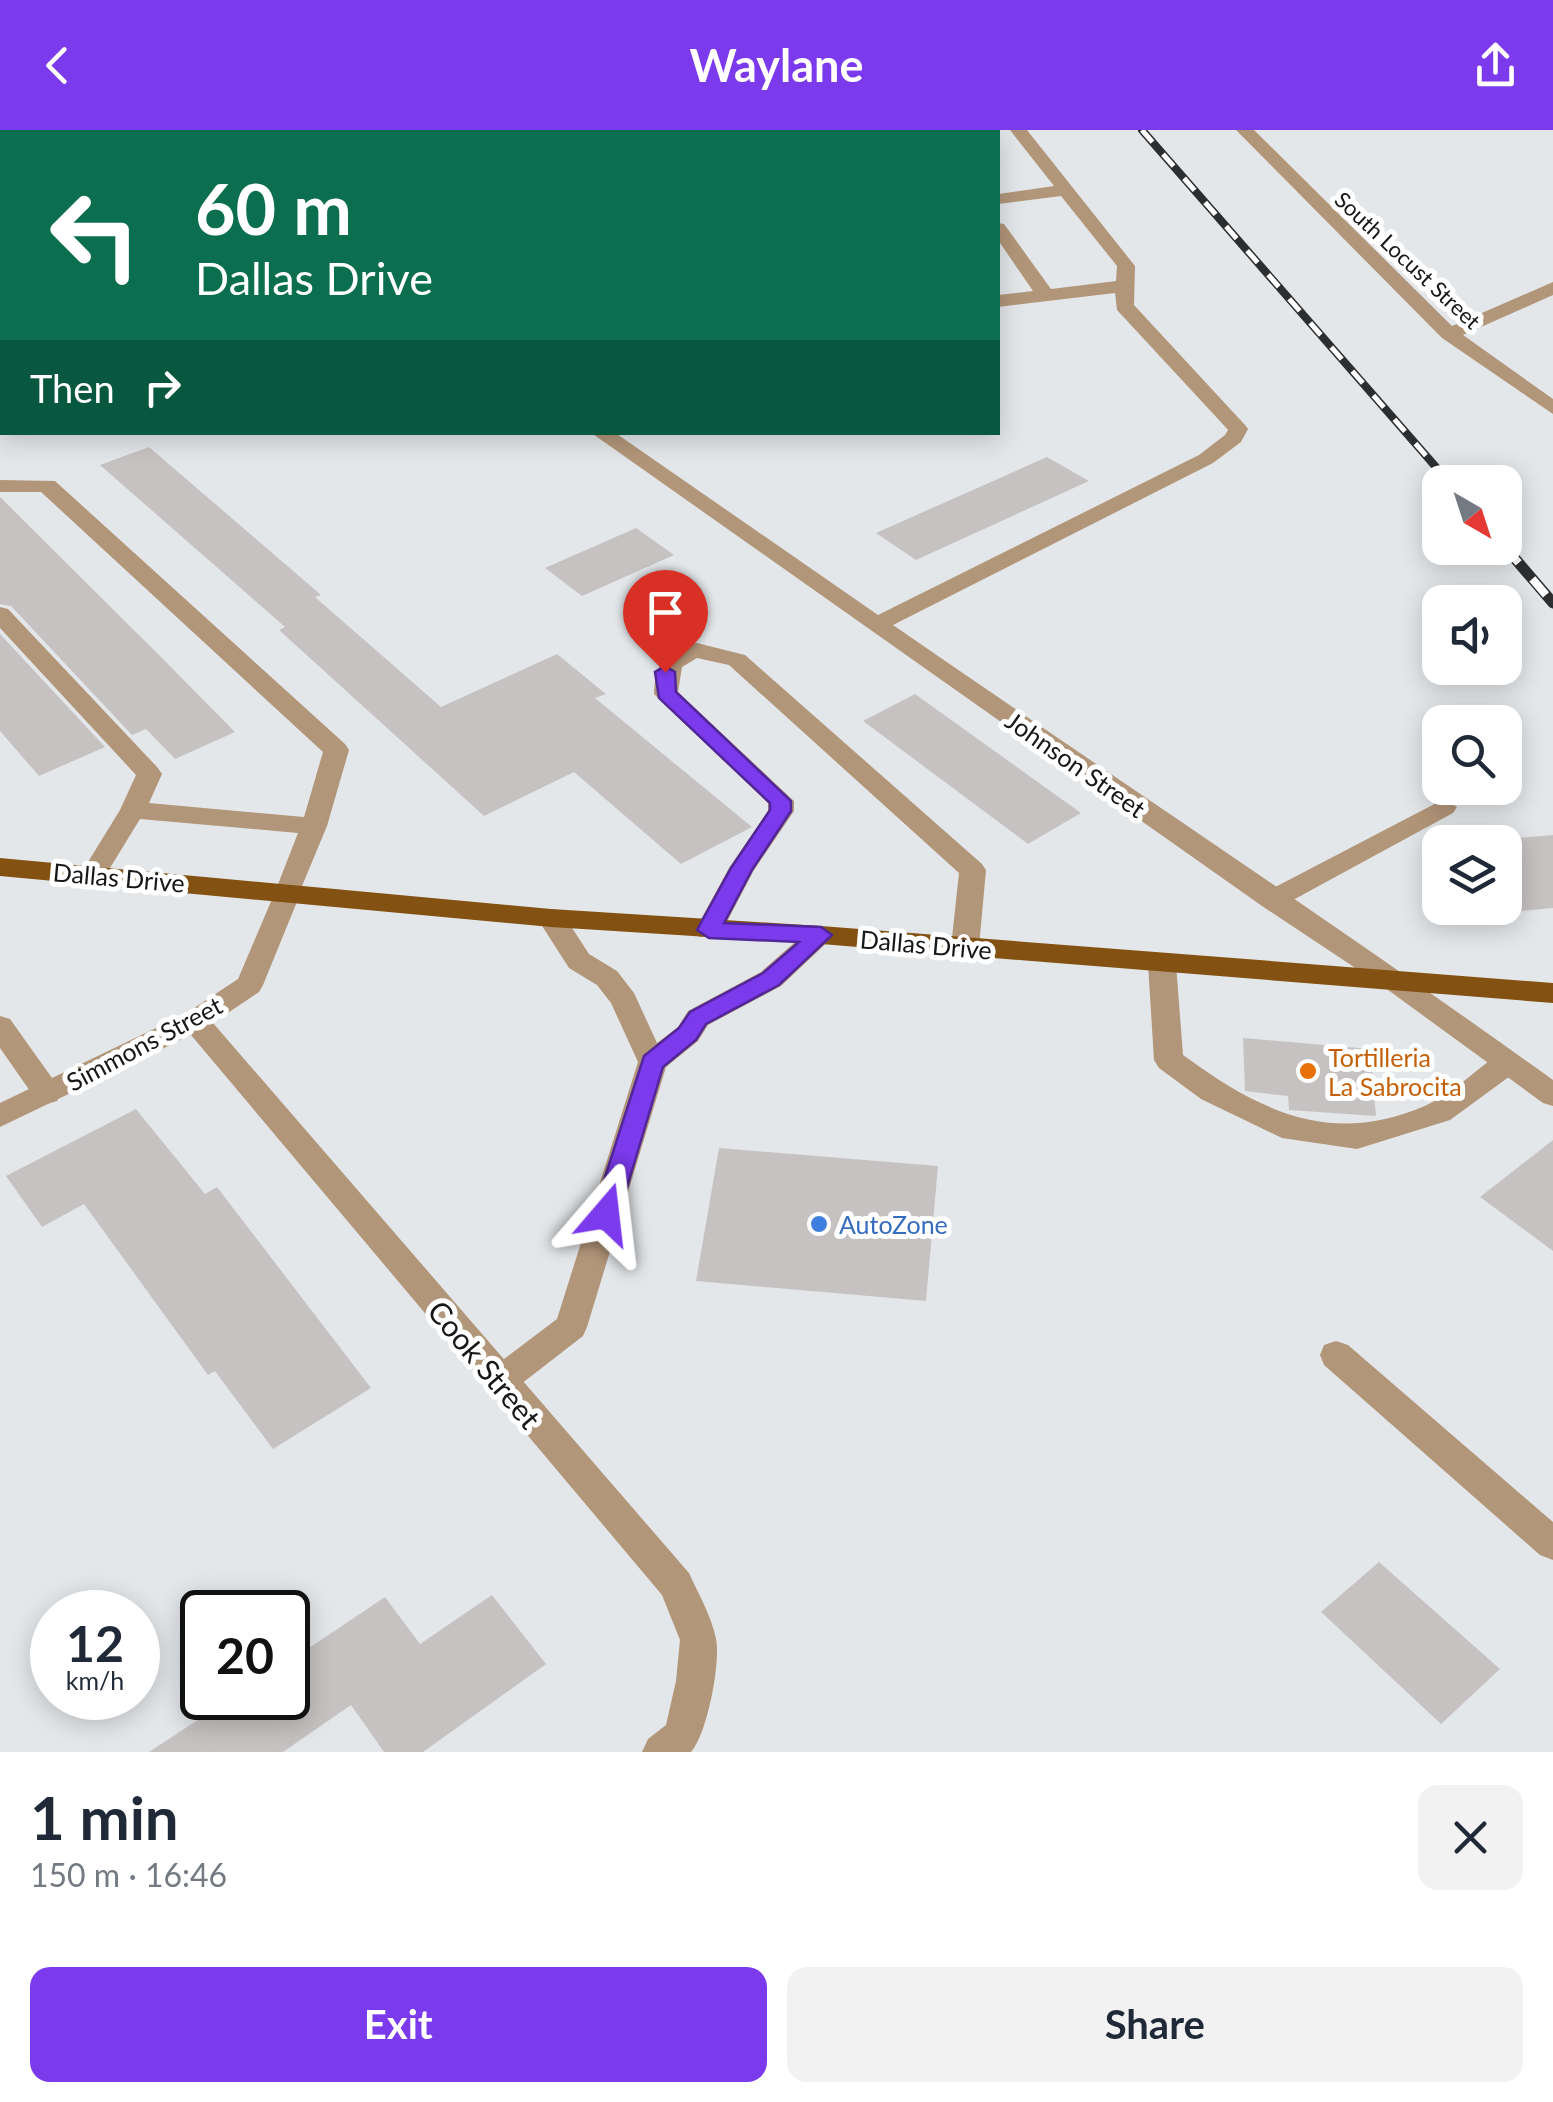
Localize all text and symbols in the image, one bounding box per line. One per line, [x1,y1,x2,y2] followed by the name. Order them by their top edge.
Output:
[30,38,85,93] icon: back
[690,38,863,92] text: Waylane
[1468,38,1523,93] icon: share
[195,166,352,250] text: 60 m
[30,170,160,300] icon: left
[1330,186,1486,334] street label: South Locust Street
[195,251,433,305] text: Dallas Drive
[135,360,190,415] icon: right
[30,365,115,411] text: Then
[1422,465,1522,565] north arrow
[1422,465,1522,925] map controls
[623,570,708,673] pin
[638,585,693,640] icon: arrive
[1422,585,1522,685] button: sound
[1000,705,1152,823] street label: Johnson Street
[1422,705,1522,805] button: search
[1422,825,1522,925] button: layers
[52,856,186,898] street label: Dallas Drive
[859,923,993,965] street label: Dallas Drive
[61,989,227,1097] street label: Simmons Street
[1328,1042,1462,1101] place label: Tortilleria La Sabrocita
[1297,1060,1319,1082] marker: Tortilleria La Sabrocita
[554,1162,658,1266] position arrow
[839,1209,948,1239] place label: AutoZone
[808,1213,830,1235] marker: AutoZone
[421,1293,549,1435] street label: Cook Street
[180,1590,310,1720] speed limit sign: 20
[66,1613,124,1673] text: 12
[66,1665,124,1695] text: km/h
[30,1781,179,1853] text: 1 min
[1418,1785,1523,1890] button: close
[30,1855,227,1894] text: 150 m · 16:46
[30,1967,767,2082] button: Exit
[787,1967,1523,2082] button: Share

